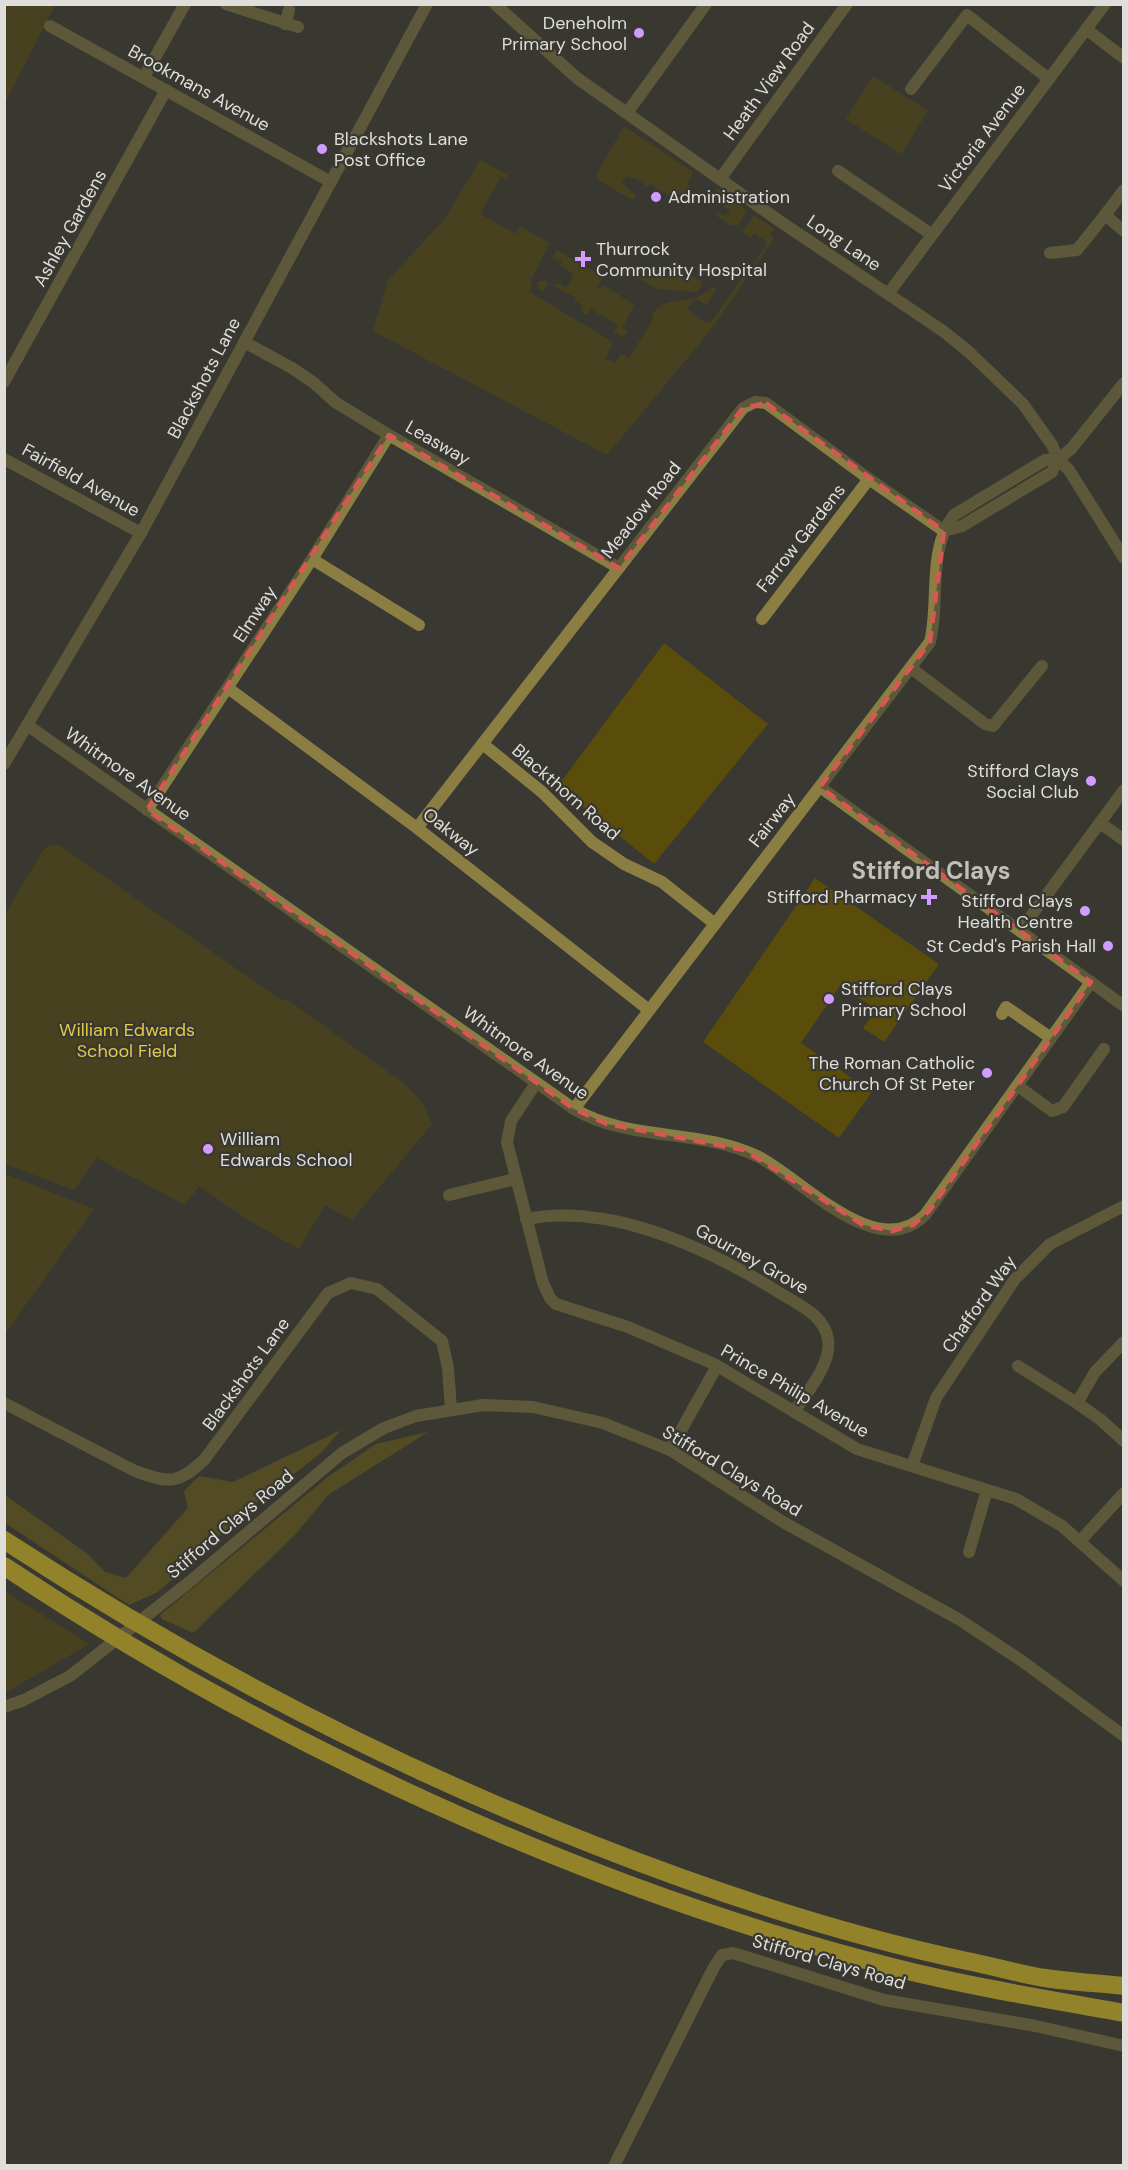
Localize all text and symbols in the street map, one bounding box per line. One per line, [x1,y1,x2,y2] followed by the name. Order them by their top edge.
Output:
[502,11,627,56] place label: Deneholm Primary School
[718,17,820,145] street label: Heath View Road
[632,26,646,40] marker: Deneholm Primary School
[124,39,274,137] street label: Brookmans Avenue
[933,79,1031,197] street label: Victoria Avenue
[334,127,468,172] place label: Blackshots Lane Post Office
[315,142,329,156] marker: Blackshots Lane Post Office
[28,165,112,291] street label: Ashley Gardens
[668,185,790,209] place label: Administration
[649,190,663,204] marker: Administration
[802,209,886,277] street label: Long Lane
[596,237,767,282] place label: Thurrock Community Hospital
[574,250,592,268] marker: Thurrock Community Hospital
[162,313,246,443] street label: Blackshots Lane
[401,415,475,471] street label: Leasway
[18,438,144,522] street label: Fairfield Avenue
[595,456,687,564] street label: Meadow Road
[751,479,851,597] street label: Farrow Gardens
[228,581,282,647] street label: Elmway
[60,722,196,826] street label: Whitmore Avenue
[507,738,625,846] street label: Blackthorn Road
[967,759,1079,804] place label: Stifford Clays Social Club
[1084,774,1098,788] marker: Stifford Clays Social Club
[743,788,801,852] street label: Fairway
[418,802,484,862] street label: Oakway
[852,855,1010,886] district label: Stifford Clays
[767,885,917,909] place label: Stifford Pharmacy
[957,889,1073,934] place label: Stifford Clays Health Centre
[922,890,936,904] marker: Stifford Pharmacy
[1078,904,1092,918] marker: Stifford Clays Health Centre
[926,934,1096,958] place label: St Cedd's Parish Hall
[1101,939,1115,953] marker: St Cedd's Parish Hall
[841,977,966,1022] place label: Stifford Clays Primary School
[822,992,836,1006] marker: Stifford Clays Primary School
[458,1001,594,1105] street label: Whitmore Avenue
[59,1018,195,1063] park label: William Edwards School Field
[809,1051,975,1096] place label: The Roman Catholic Church Of St Peter
[980,1066,994,1080] marker: The Roman Catholic Church Of St Peter
[220,1127,353,1172] place label: William Edwards School
[201,1142,215,1156] marker: William Edwards School
[691,1218,813,1300] street label: Gourney Grove
[936,1250,1022,1358] street label: Chafford Way
[197,1313,295,1435] street label: Blackshots Lane
[716,1339,874,1443] street label: Prince Philip Avenue
[658,1420,806,1522] street label: Stifford Clays Road
[162,1464,298,1584] street label: Stifford Clays Road
[750,1929,908,1995] street label: Stifford Clays Road

